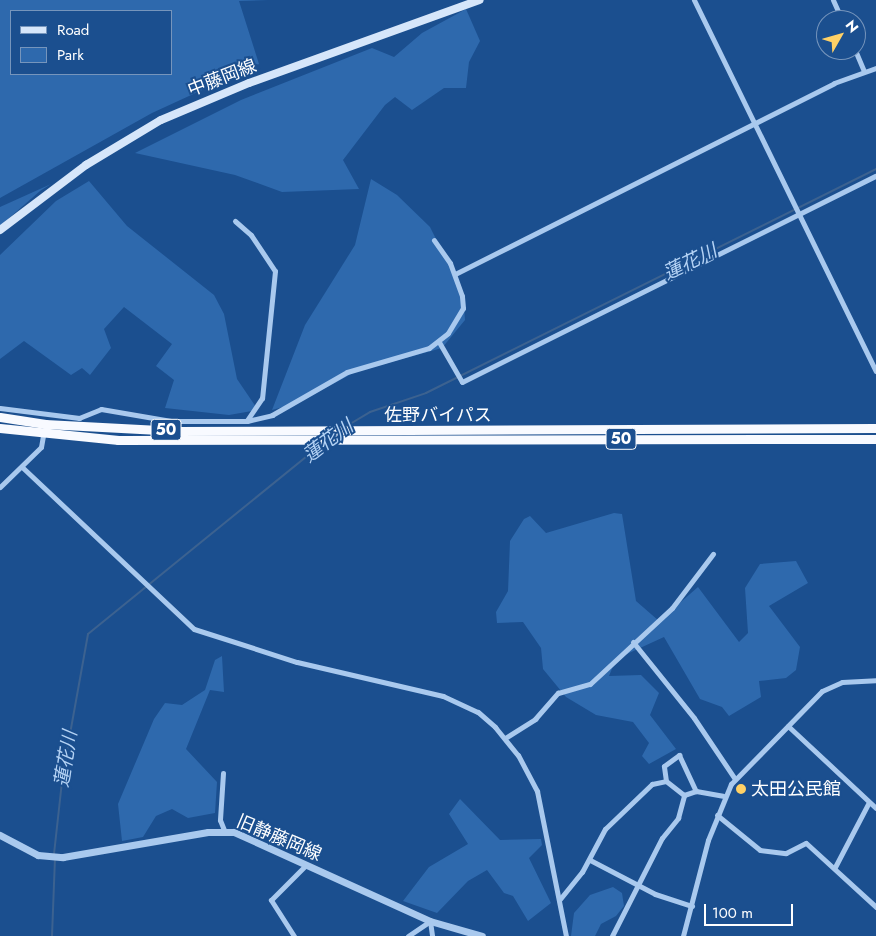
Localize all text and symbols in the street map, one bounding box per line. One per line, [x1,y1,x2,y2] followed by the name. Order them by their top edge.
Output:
[10,10,172,75] legend
[816,10,866,60] north arrow
[841,16,863,37] text: N
[57,19,89,41] text: Road
[57,44,84,66] text: Park
[185,55,259,101] street label: 中藤岡線
[659,239,721,285] water label: 蓮花川
[384,404,492,426] street label: 佐野バイパス
[298,415,358,467] water label: 蓮花川
[150,416,182,444] road number: 50
[605,426,637,452] road number: 50
[50,729,82,789] water label: 蓮花川
[751,778,841,800] place label: 太田公民館
[735,783,747,795] marker: 太田公民館
[233,810,325,866] street label: 旧静藤岡線
[706,894,795,926] scale bar
[712,902,753,924] text: 100 m

